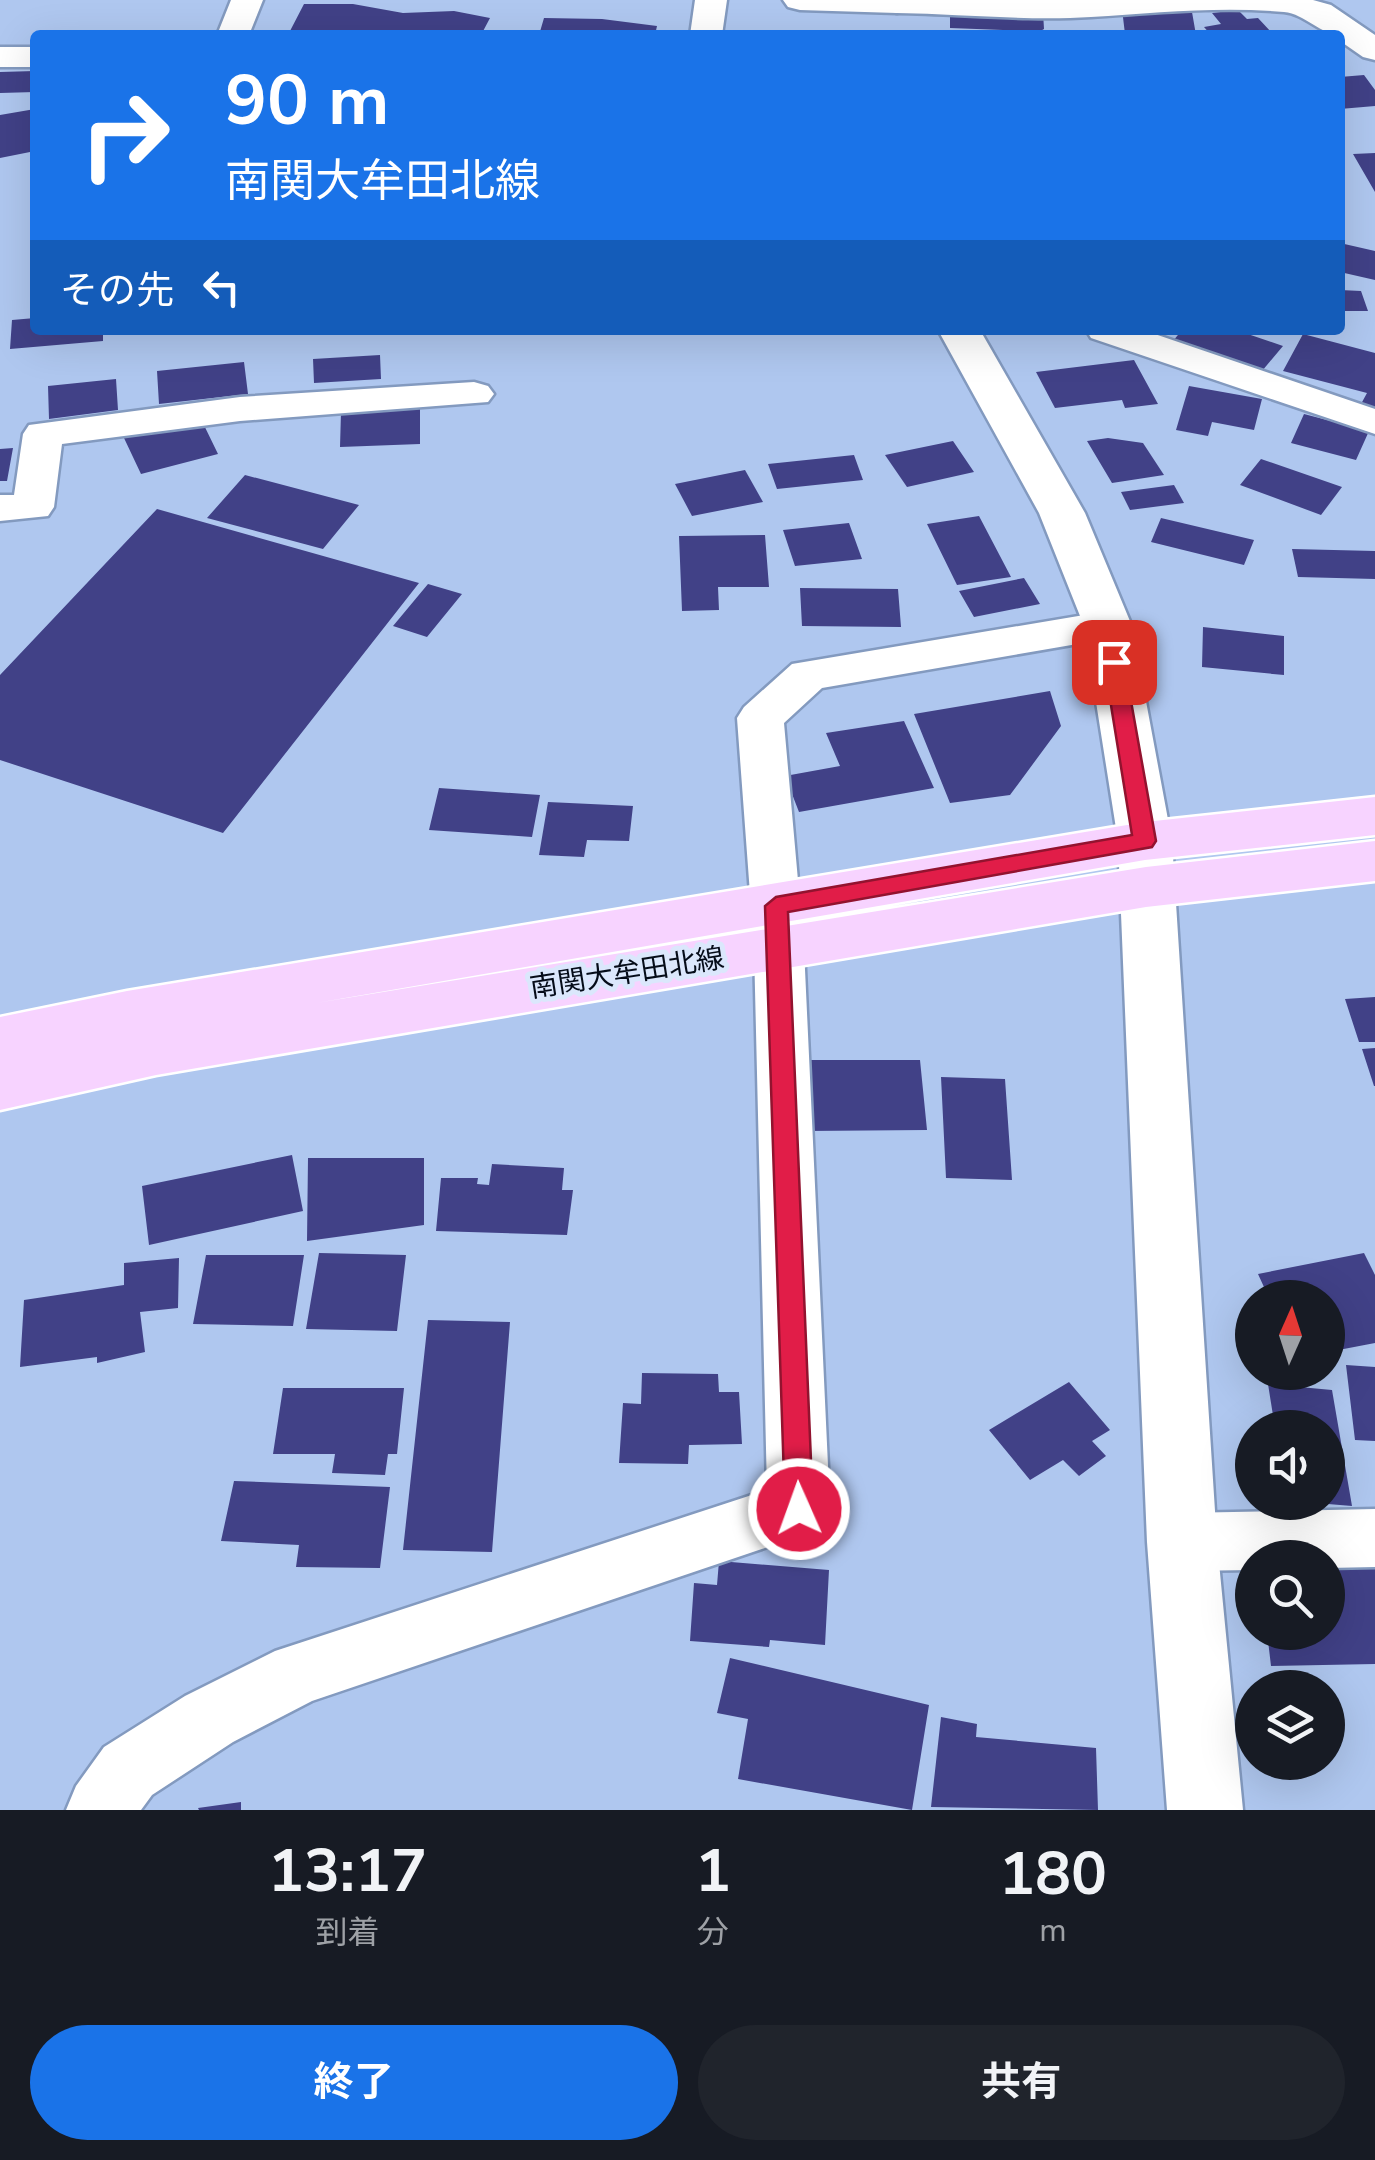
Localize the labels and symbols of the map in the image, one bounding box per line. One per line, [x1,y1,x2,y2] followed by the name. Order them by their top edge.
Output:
[1072,620,1157,705] pin
[527,939,727,1007] street label: 南関大牟田北線
[1235,1280,1345,1390] north arrow
[747,1457,851,1561] position arrow

